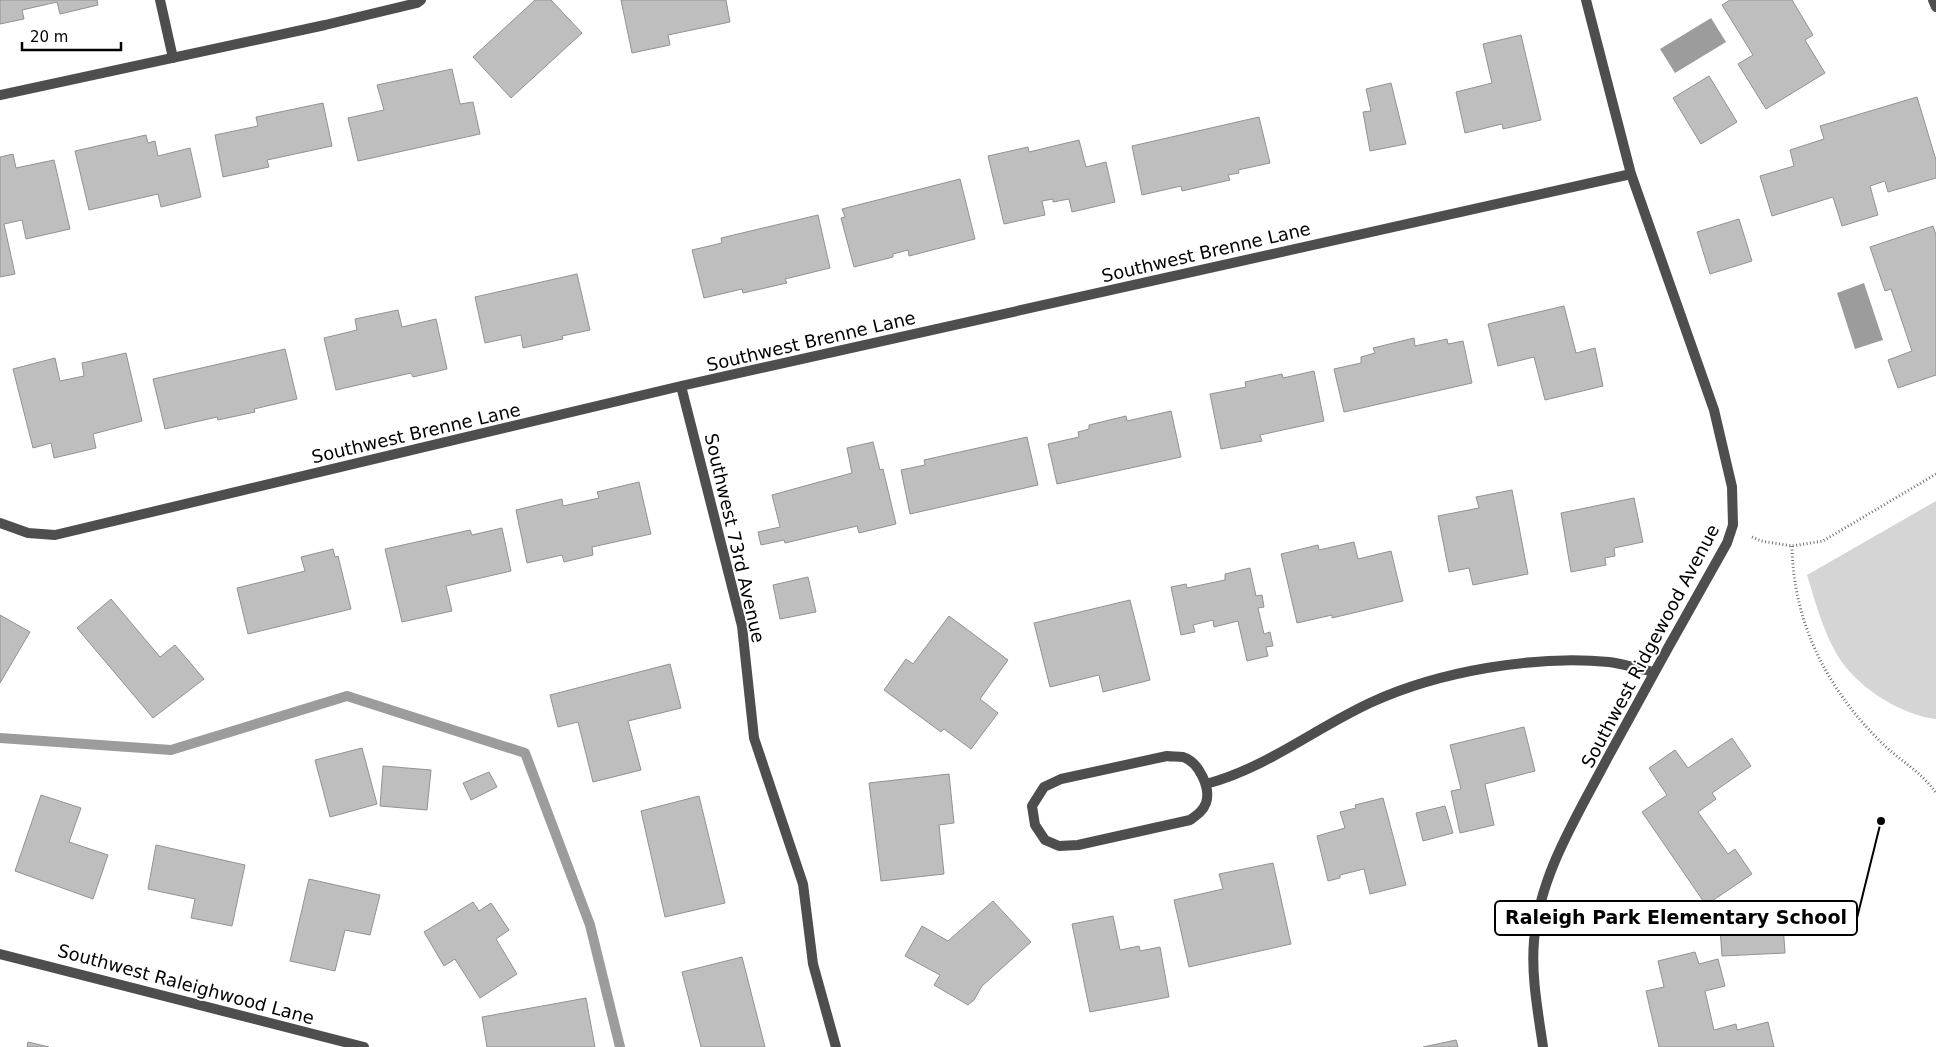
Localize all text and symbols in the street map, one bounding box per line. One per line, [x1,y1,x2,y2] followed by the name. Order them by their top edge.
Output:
[22,20,121,52] scale bar
[30,28,68,46] text: 20 m
[1099,218,1313,286] street label: Southwest Brenne Lane
[704,307,918,375] street label: Southwest Brenne Lane
[309,399,523,467] street label: Southwest Brenne Lane
[701,431,769,645] street label: Southwest 73rd Avenue
[1577,521,1723,771] street label: Southwest Ridgewood Avenue
[1495,901,1857,935] callout: Raleigh Park Elementary School
[1505,906,1847,928] text: Raleigh Park Elementary School
[55,940,317,1028] street label: Southwest Raleighwood Lane

